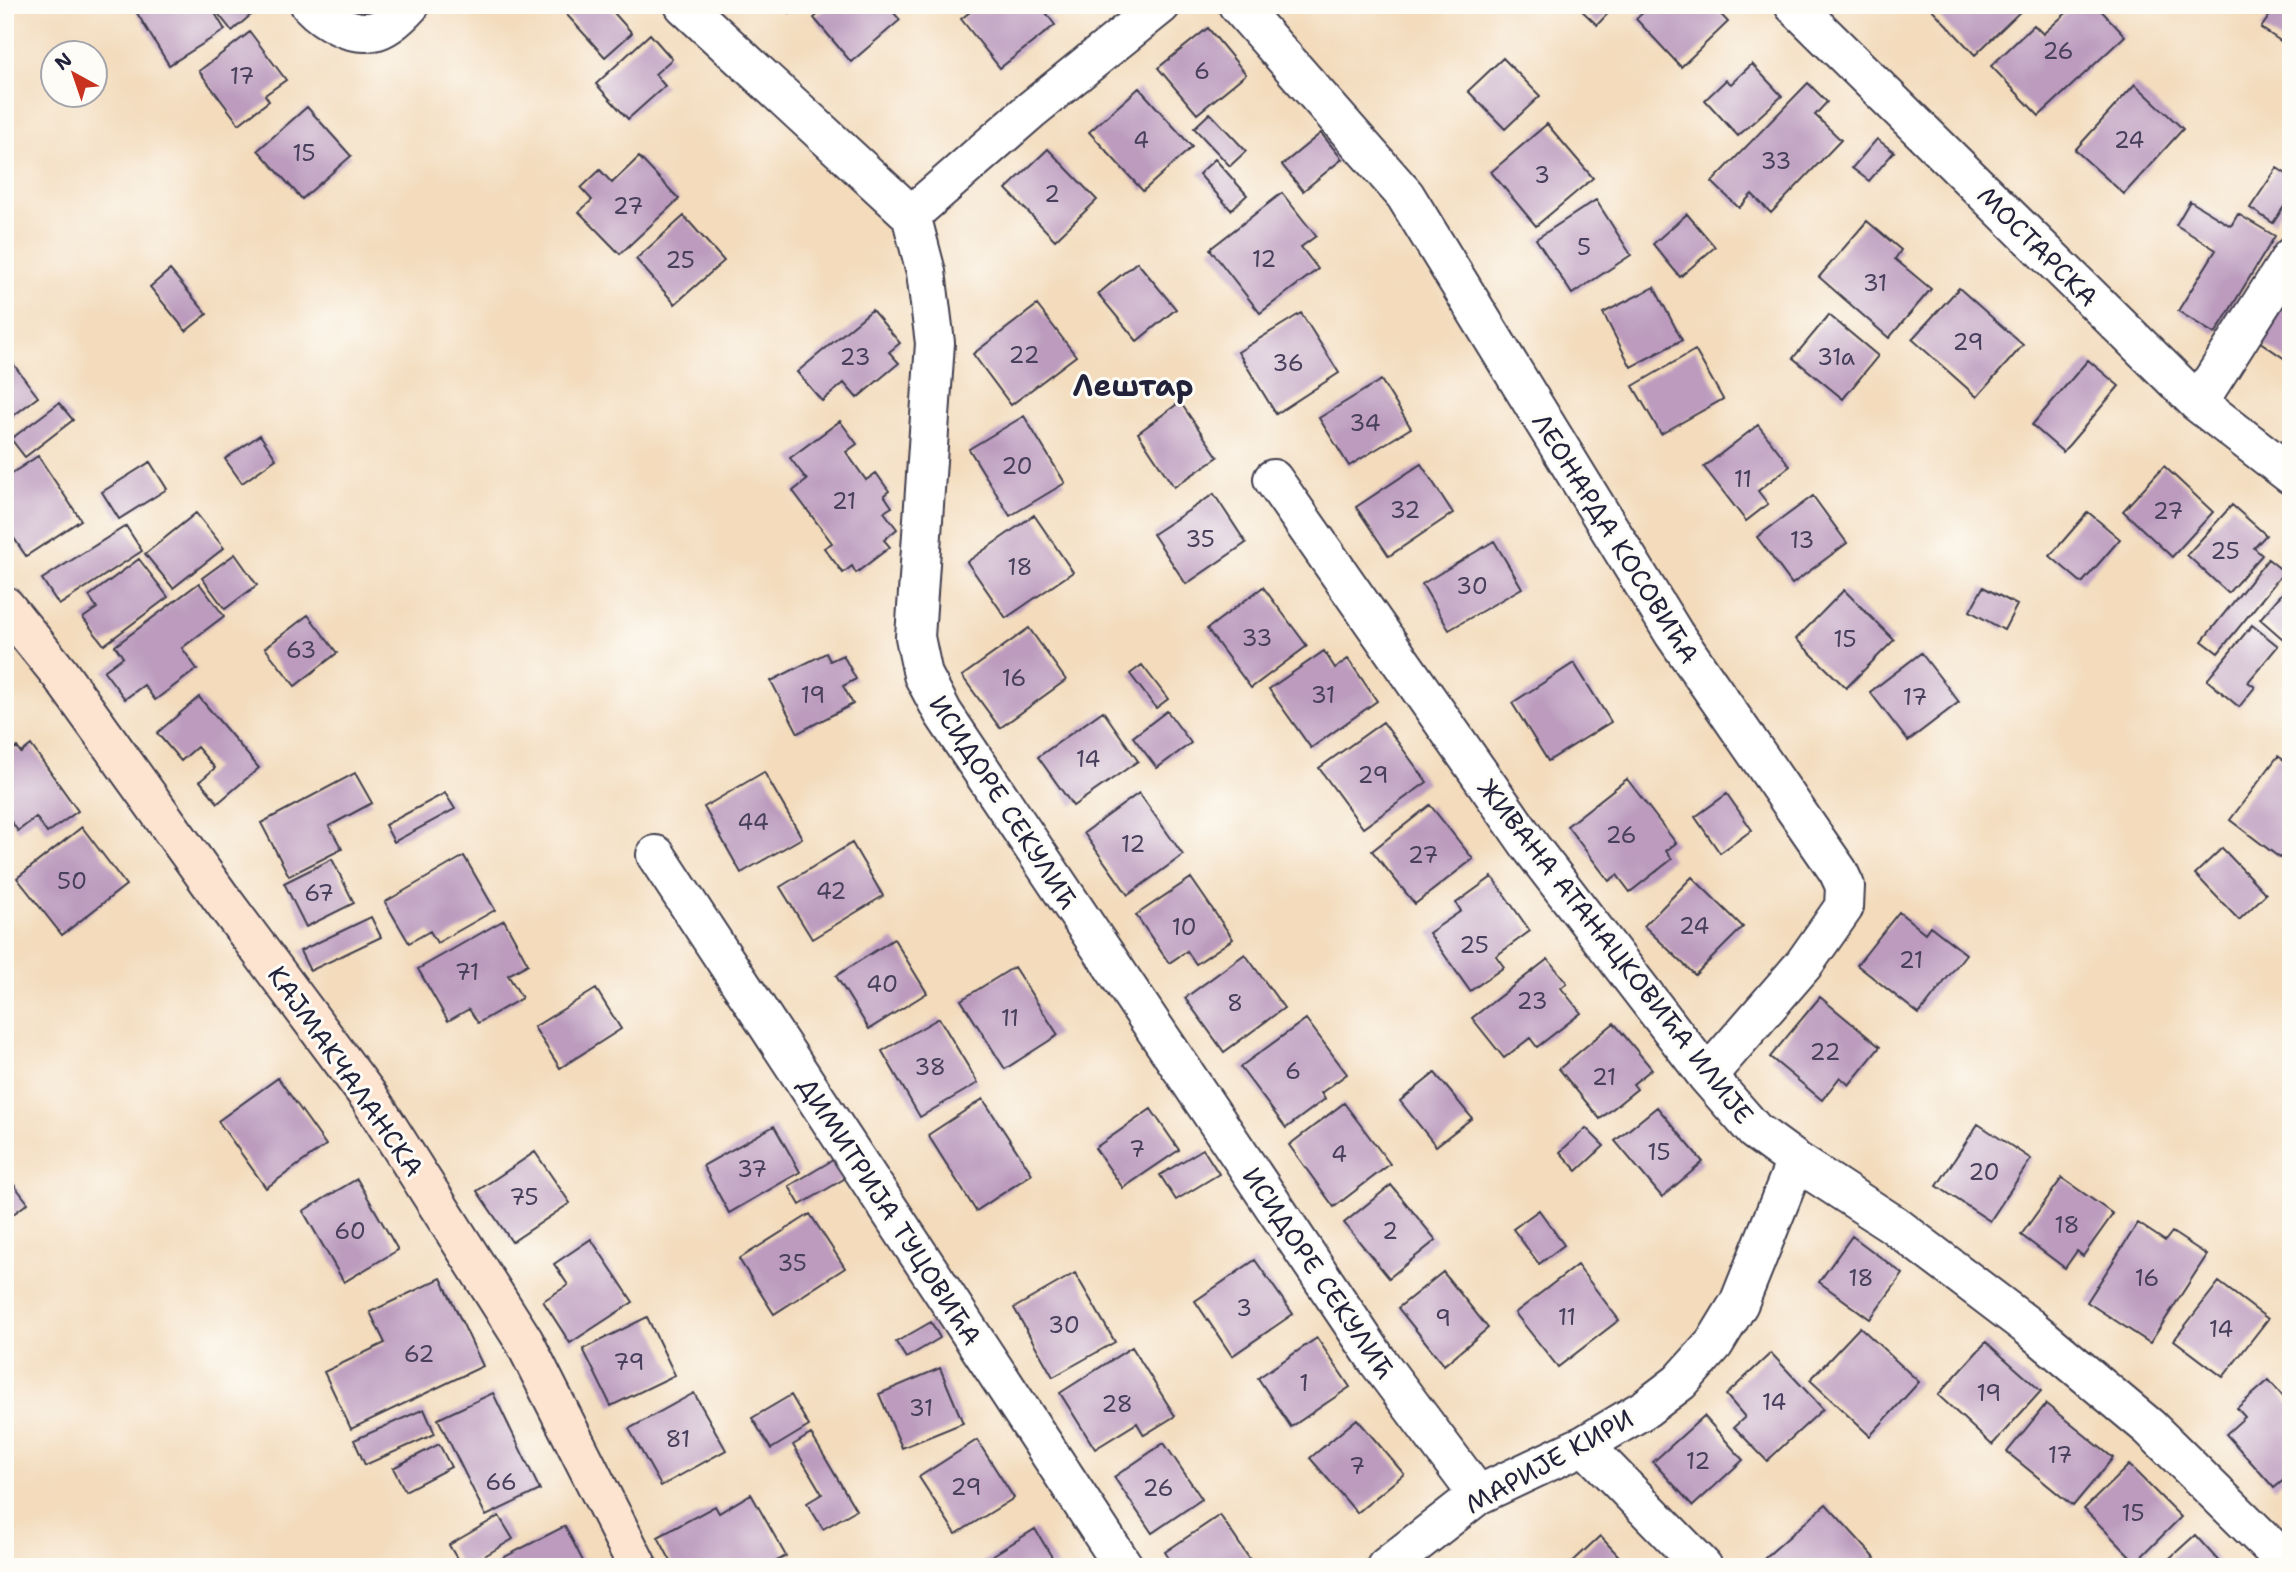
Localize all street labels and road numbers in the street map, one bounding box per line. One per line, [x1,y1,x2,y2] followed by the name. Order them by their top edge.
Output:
[1970,178,2106,314] street label: МОСТАРСКА
[1525,406,1707,670] street label: ЛЕОНАРДА КОСОВИЋА
[922,688,1086,916] street label: ИСИДОРЕ СЕКУЛИЋ
[1470,771,1762,1131] street label: ЖИВАНА АТАНАЦКОВИЋА ИЛИЈЕ
[260,959,432,1183] street label: КАЈМАКЧАЛАНСКА
[790,1070,990,1352] street label: ДИМИТРИЈА ТУЦОВИЋА
[1235,1160,1403,1386] street label: ИСИДОРЕ СЕКУЛИЋ
[1459,1400,1639,1522] street label: МАРИЈЕ КИРИ

